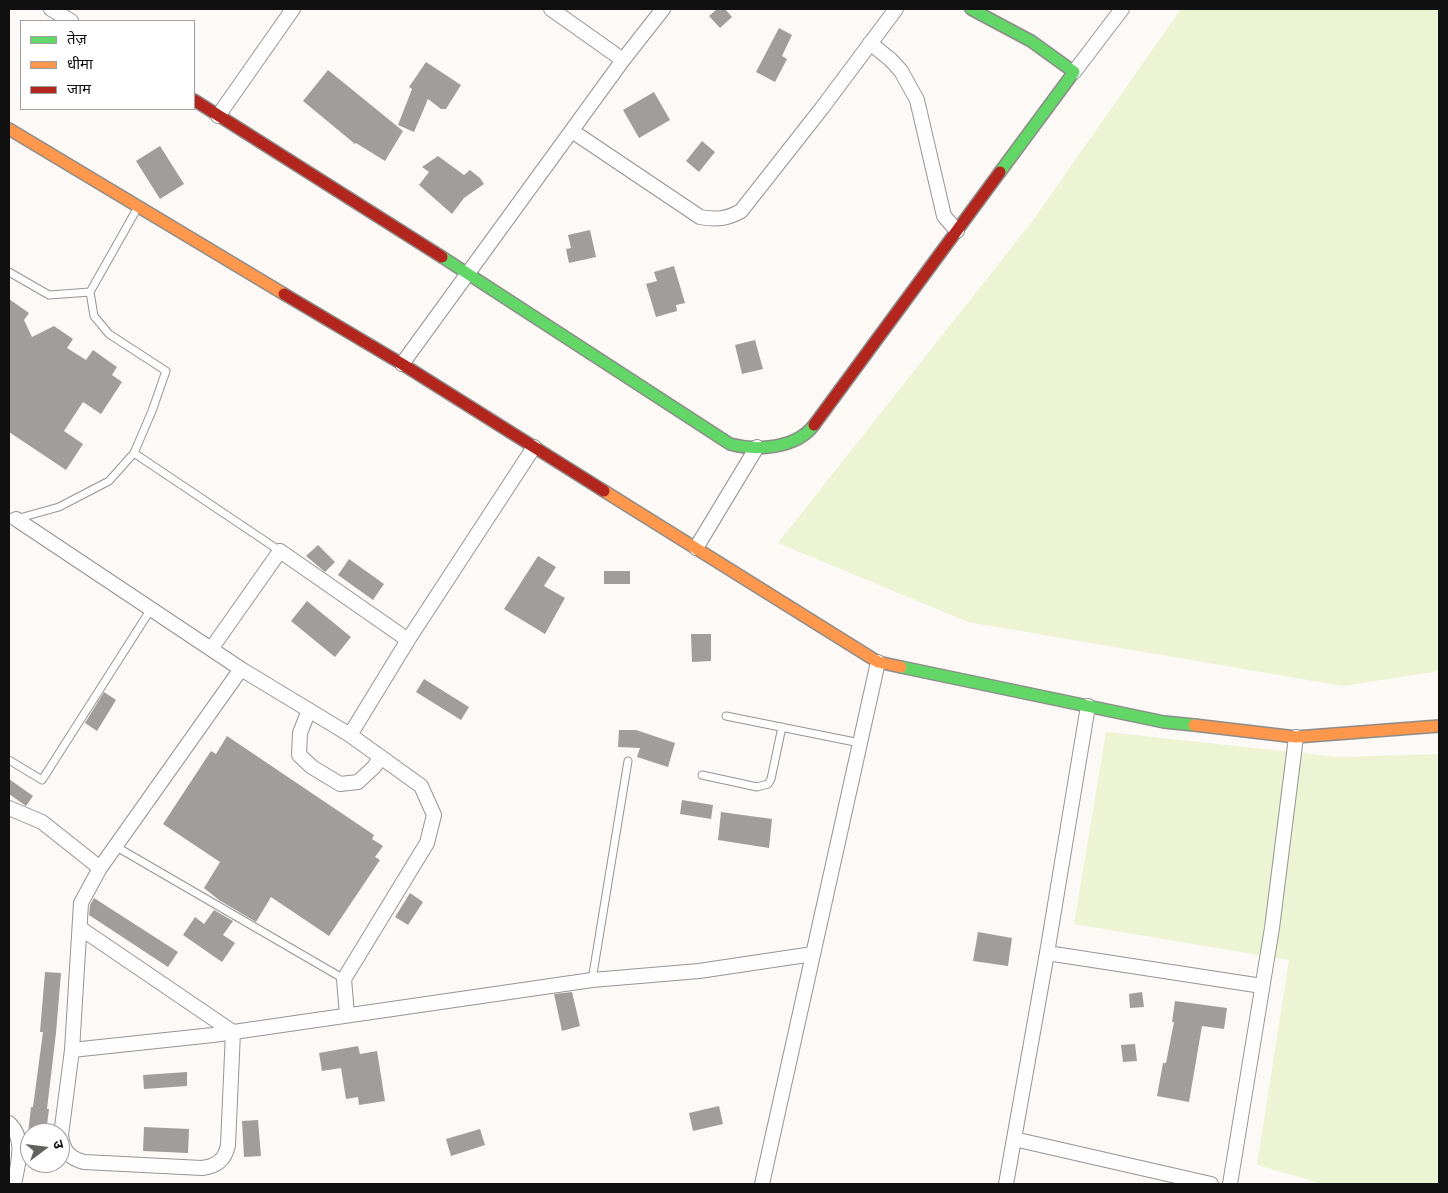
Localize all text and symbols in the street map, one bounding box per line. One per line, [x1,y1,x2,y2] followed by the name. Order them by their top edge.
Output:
[20,20,195,110] legend
[67,29,87,48] text: तेज़
[67,54,93,73] text: धीमा
[67,79,91,98] text: जाम
[20,1123,70,1173] north arrow
[49,1138,68,1151] text: उ

